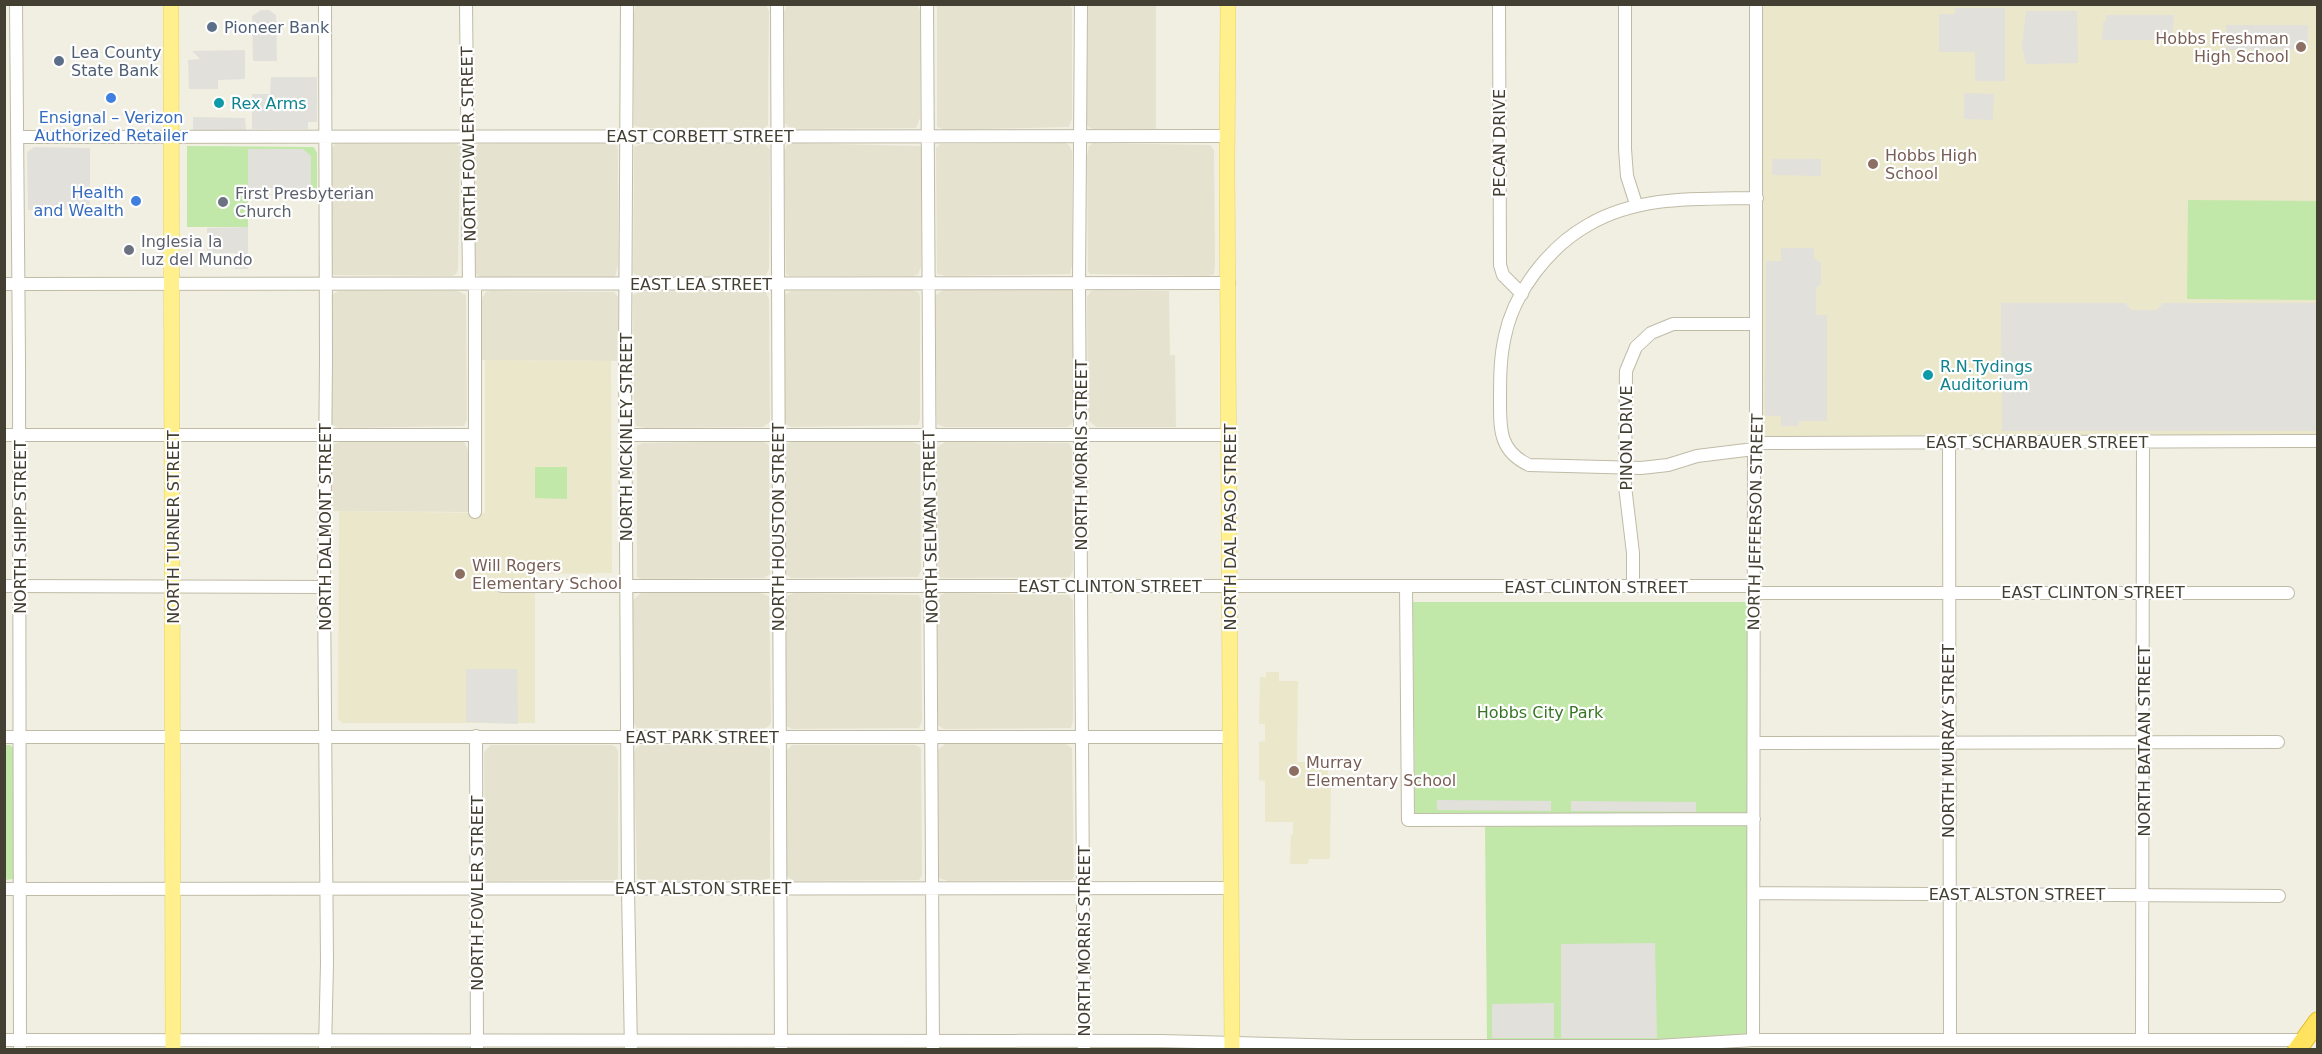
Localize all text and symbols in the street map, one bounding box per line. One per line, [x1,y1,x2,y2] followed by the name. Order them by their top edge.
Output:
[224,18,330,37] place label: Pioneer Bank
[205,20,219,34] marker: Pioneer Bank
[2155,29,2289,66] place label: Hobbs Freshman High School
[2294,40,2308,54] marker: Hobbs Freshman High School
[71,43,161,80] place label: Lea County State Bank
[457,46,480,242] street label: NORTH FOWLER STREET
[52,54,66,68] marker: Lea County State Bank
[1490,89,1509,197] street label: PECAN DRIVE
[104,91,118,105] marker: Ensignal – Verizon Authorized Retailer
[231,94,307,113] place label: Rex Arms
[212,96,226,110] marker: Rex Arms
[34,108,188,145] place label: Ensignal – Verizon Authorized Retailer
[606,127,794,146] street label: EAST CORBETT STREET
[1885,146,1977,183] place label: Hobbs High School
[1866,157,1880,171] marker: Hobbs High School
[33,183,124,220] place label: Health and Wealth
[235,184,374,221] place label: First Presbyterian Church
[129,194,143,208] marker: Health and Wealth
[216,195,230,209] marker: First Presbyterian Church
[141,232,253,269] place label: Inglesia la luz del Mundo
[122,243,136,257] marker: Inglesia la luz del Mundo
[630,275,772,294] street label: EAST LEA STREET
[617,333,636,541] street label: NORTH MCKINLEY STREET
[1940,357,2033,394] place label: R.N.Tydings Auditorium
[1072,359,1091,551] street label: NORTH MORRIS STREET
[1921,368,1935,382] marker: R.N.Tydings Auditorium
[1617,385,1636,491] street label: PINON DRIVE
[1744,413,1767,631] street label: NORTH JEFFERSON STREET
[316,423,335,631] street label: NORTH DALMONT STREET
[769,423,788,631] street label: NORTH HOUSTON STREET
[1221,423,1240,630] street label: NORTH DAL PASO STREET
[164,430,183,624] street label: NORTH TURNER STREET
[919,430,942,624] street label: NORTH SELMAN STREET
[1926,433,2148,452] street label: EAST SCHARBAUER STREET
[11,440,30,614] street label: NORTH SHIPP STREET
[472,556,622,593] place label: Will Rogers Elementary School
[453,567,467,581] marker: Will Rogers Elementary School
[1018,577,1202,596] street label: EAST CLINTON STREET
[1504,578,1688,597] street label: EAST CLINTON STREET
[2001,583,2185,602] street label: EAST CLINTON STREET
[1939,644,1958,838] street label: NORTH MURRAY STREET
[2135,645,2154,837] street label: NORTH BATAAN STREET
[1477,703,1604,722] park label: Hobbs City Park
[625,728,779,747] street label: EAST PARK STREET
[1306,753,1456,790] place label: Murray Elementary School
[1287,764,1301,778] marker: Murray Elementary School
[468,795,487,991] street label: NORTH FOWLER STREET
[1075,845,1094,1037] street label: NORTH MORRIS STREET
[615,879,792,898] street label: EAST ALSTON STREET
[1929,885,2106,904] street label: EAST ALSTON STREET

